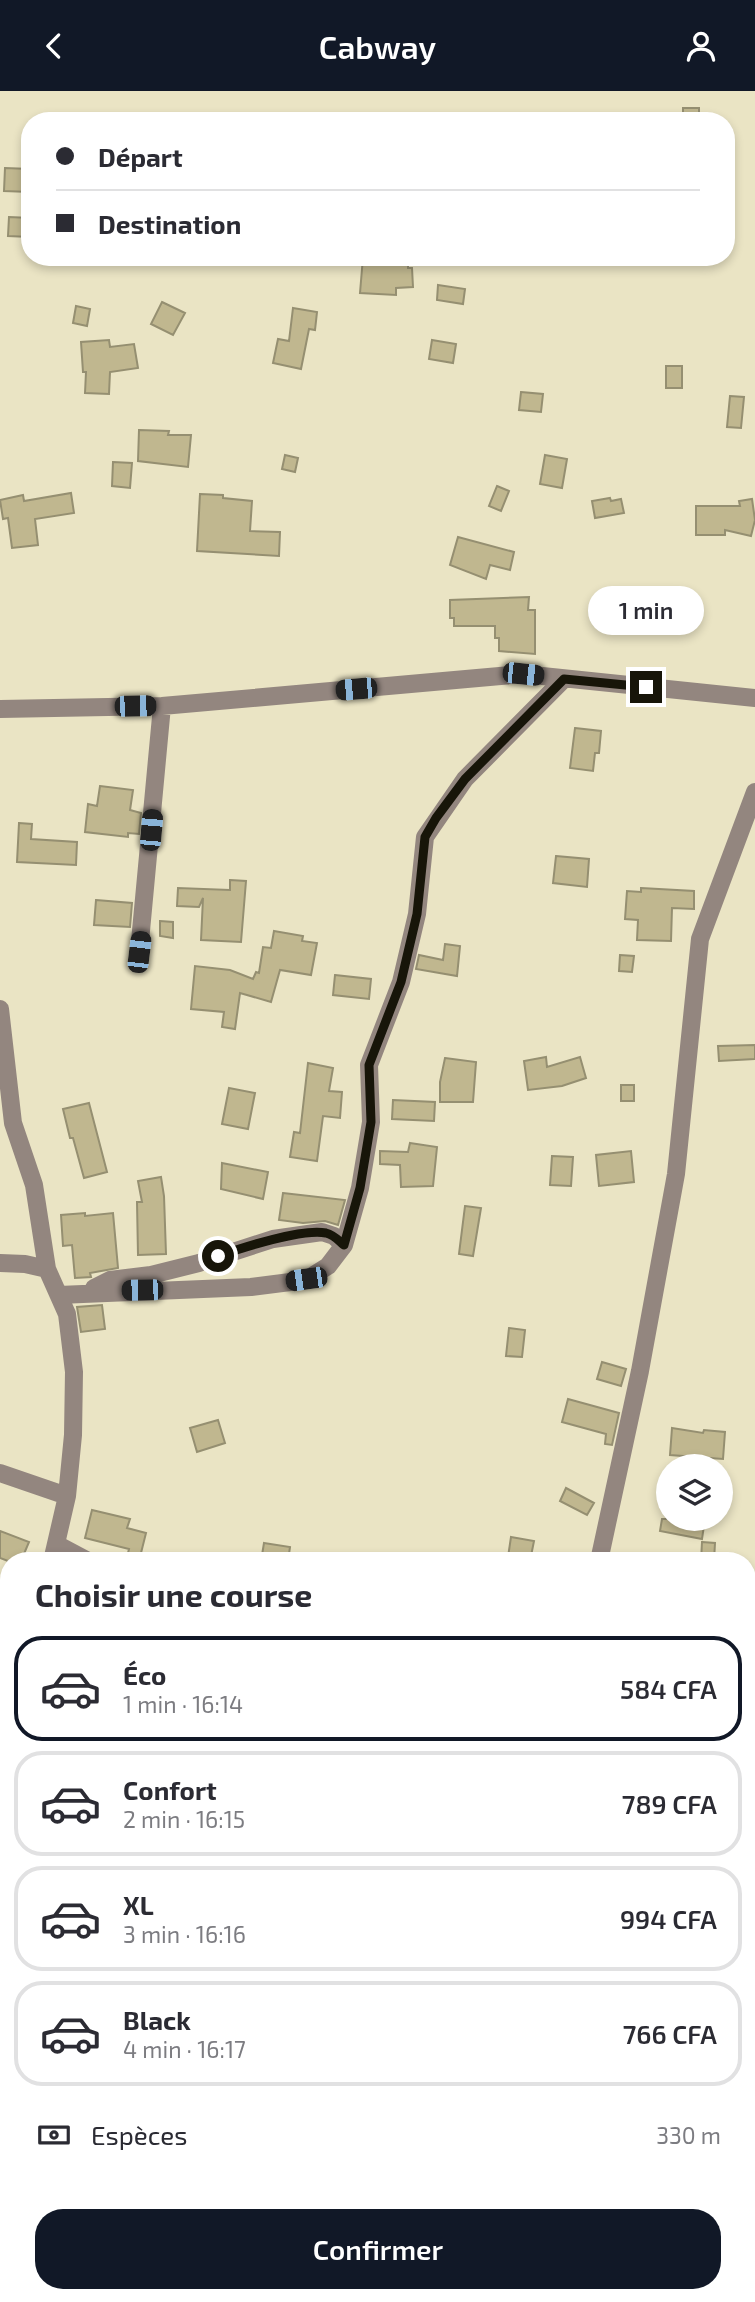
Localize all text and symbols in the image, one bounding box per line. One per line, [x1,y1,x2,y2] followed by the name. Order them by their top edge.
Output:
[35,27,73,65] icon: back
[319,27,436,65] text: Cabway
[682,27,720,65] icon: person
[98,141,183,172] text: Départ
[98,208,241,239] text: Destination
[588,585,704,635] callout: 1 min
[619,596,673,624] text: 1 min
[502,661,545,687] car
[630,671,662,703] route end
[335,677,378,701] car
[114,695,157,717] car
[139,808,164,852] car
[127,930,152,974] car
[202,1240,234,1272] route start
[284,1266,329,1292] car
[121,1279,164,1301] car
[656,1454,733,1531] map controls
[656,1454,733,1531] button: layers
[35,1575,312,1613] text: Choisir une course
[39,1657,102,1720] icon: car
[123,1659,166,1690] text: Éco
[620,1673,717,1704] text: 584 CFA
[123,1690,243,1718] text: 1 min · 16:14
[39,1772,102,1835] icon: car
[123,1774,217,1805] text: Confort
[622,1788,717,1819] text: 789 CFA
[123,1805,245,1833] text: 2 min · 16:15
[39,1887,102,1950] icon: car
[123,1889,154,1920] text: XL
[620,1903,717,1934] text: 994 CFA
[123,1920,246,1948] text: 3 min · 16:16
[39,2002,102,2065] icon: car
[123,2004,191,2035] text: Black
[623,2018,717,2049] text: 766 CFA
[123,2035,246,2063] text: 4 min · 16:17
[35,2116,73,2154] icon: cash
[91,2119,188,2150] text: Espèces
[656,2121,721,2149] text: 330 m
[35,2209,721,2289] button: Confirmer

